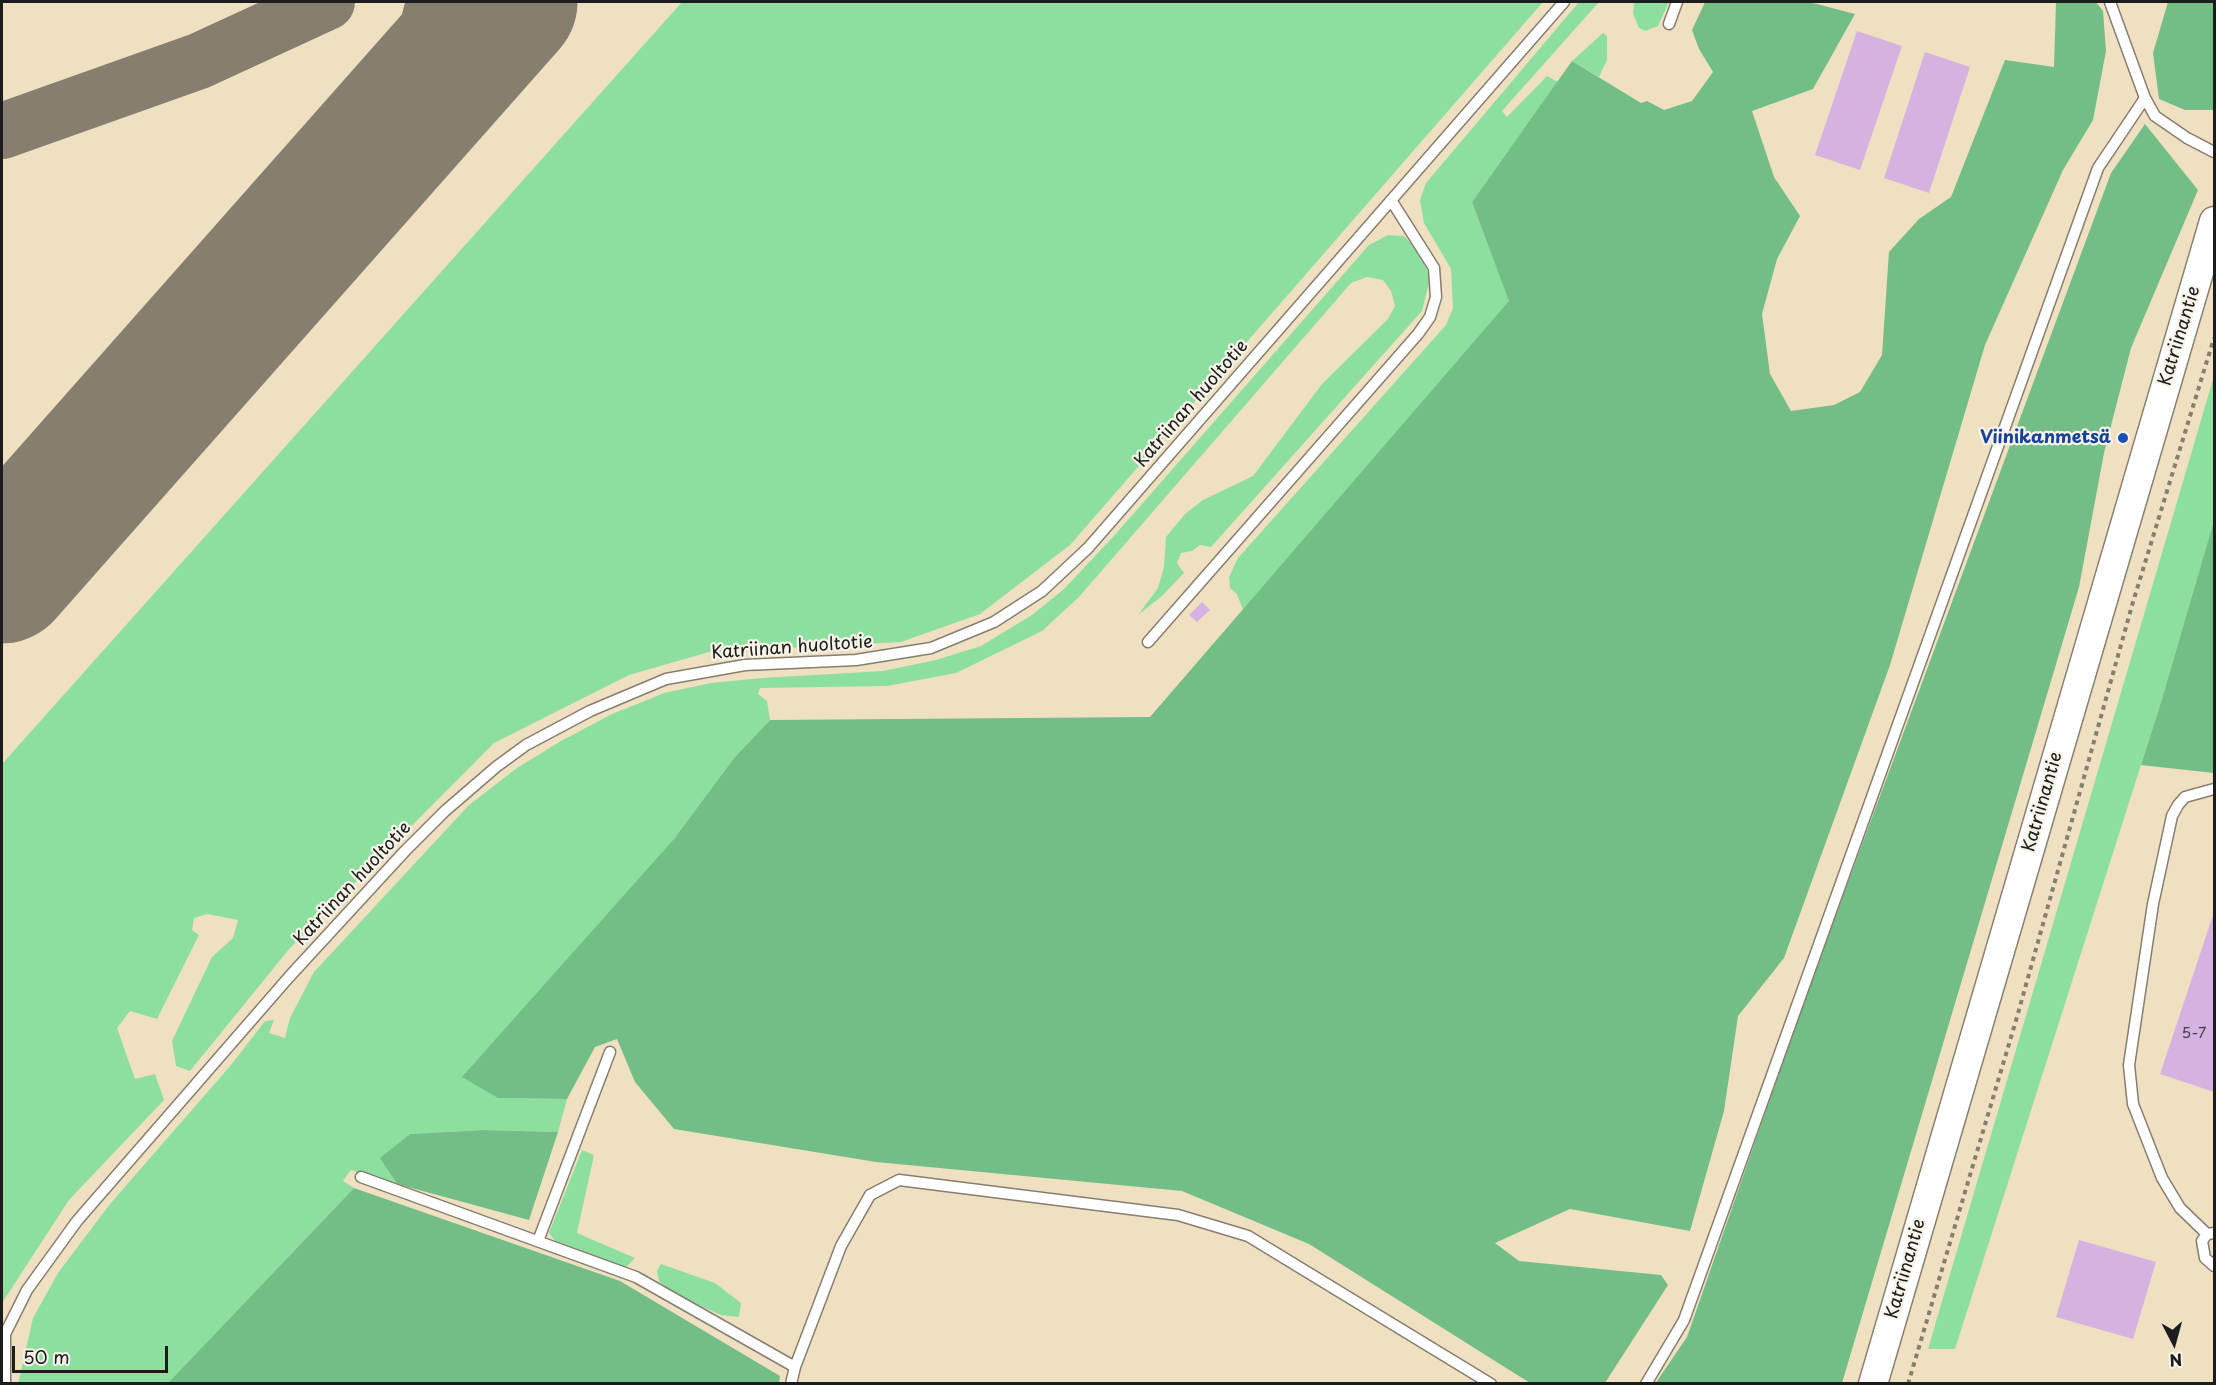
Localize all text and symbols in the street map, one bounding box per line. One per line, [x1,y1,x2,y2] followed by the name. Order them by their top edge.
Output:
[2155,284,2205,388] street label: Katriinantie
[1131,336,1253,472] street label: Katriinan huoltotie
[1980,427,2111,449] place label: Viinikanmetsä
[2116,431,2130,445] marker: Viinikanmetsä
[711,632,873,664] street label: Katriinan huoltotie
[2018,750,2068,854] street label: Katriinantie
[290,818,416,950] street label: Katriinan huoltotie
[2182,1025,2206,1043] house number: 5-7
[1881,1217,1931,1321] street label: Katriinantie
[2144,1313,2204,1373] north arrow
[15,1334,171,1372] scale bar
[23,1343,70,1370] text: 50 m
[2168,1348,2183,1373] text: N

